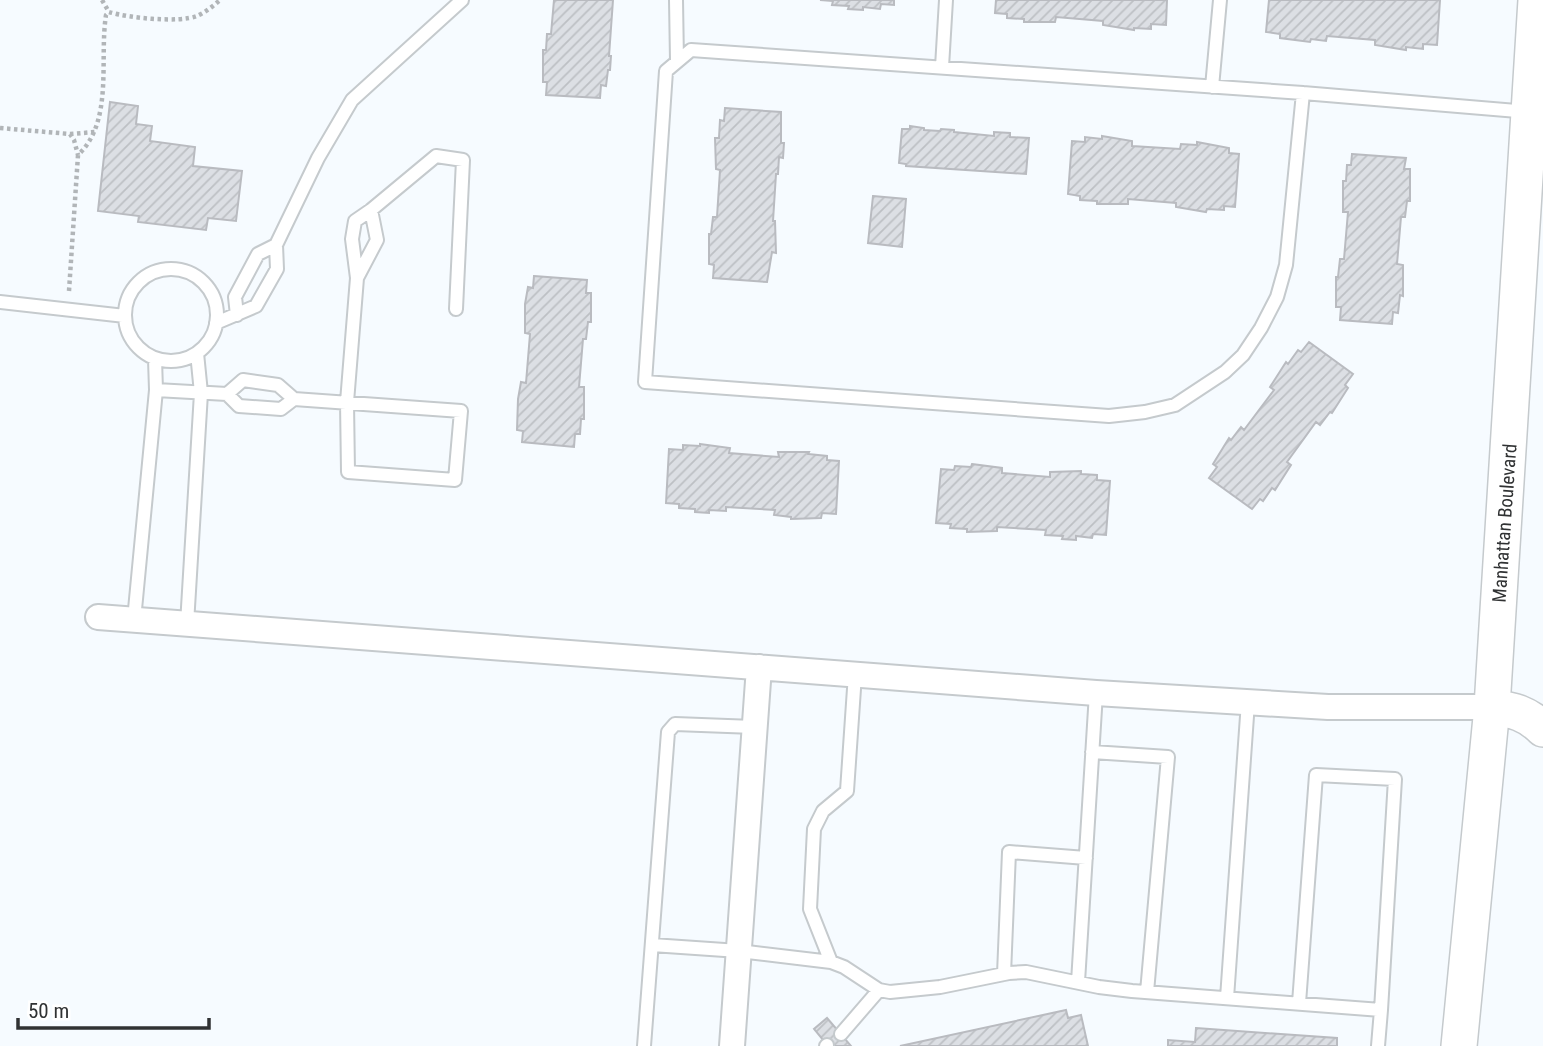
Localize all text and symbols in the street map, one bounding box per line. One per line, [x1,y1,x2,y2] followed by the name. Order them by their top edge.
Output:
[1487,443,1522,603] street label: Manhattan Boulevard
[18,986,208,1030] scale bar
[28,999,69,1023] text: 50 m

